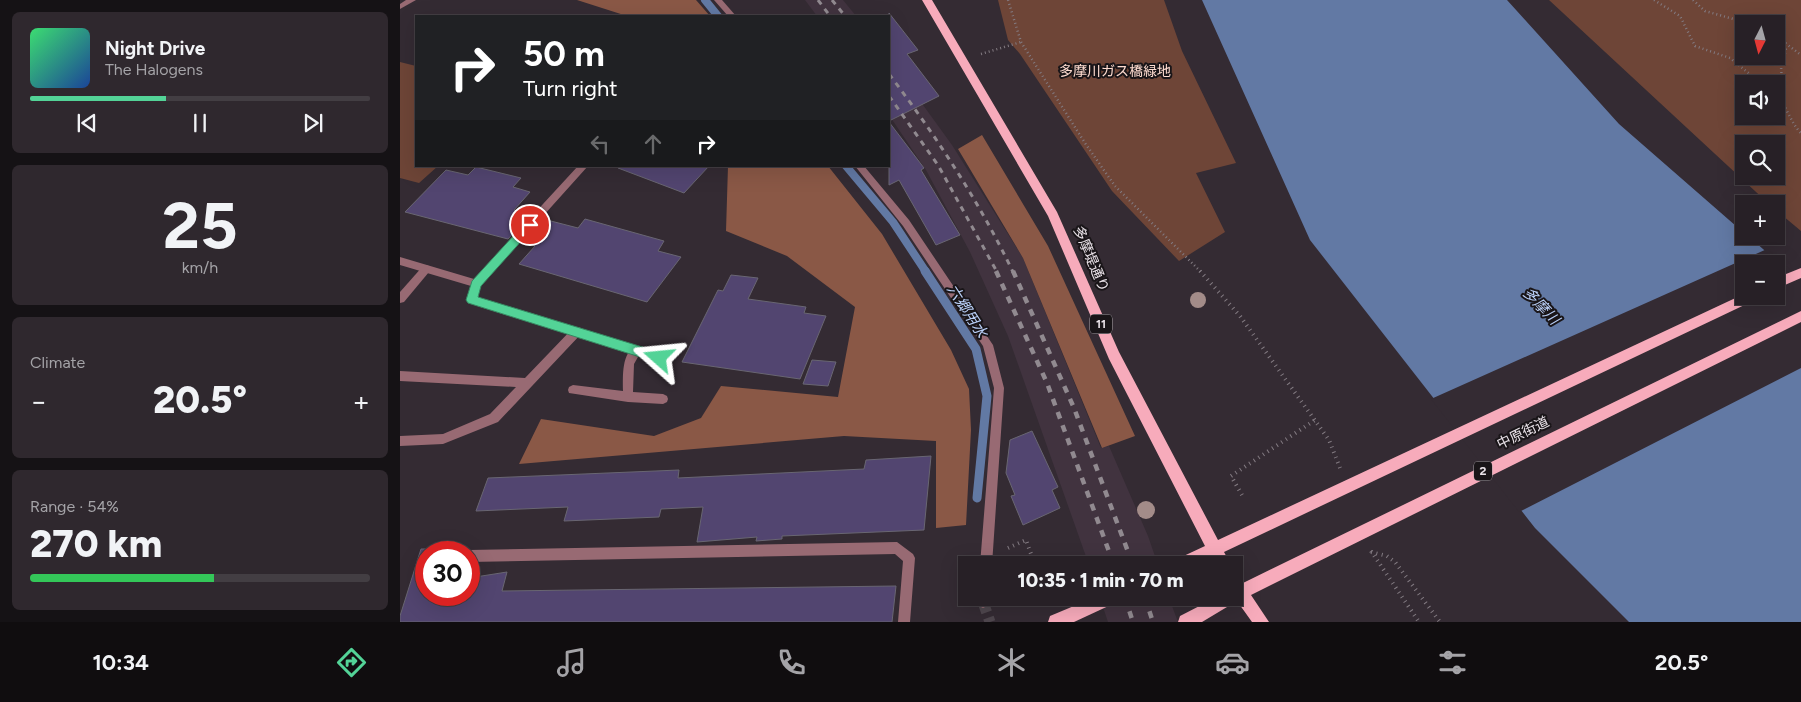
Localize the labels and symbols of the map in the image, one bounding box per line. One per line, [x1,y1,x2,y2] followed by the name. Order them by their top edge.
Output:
[1735,15,1785,65] north arrow
[1059,63,1171,80] park label: 多摩川ガス橋緑地
[509,204,551,246] pin
[1070,223,1112,295] street label: 多摩堤通り
[943,281,992,343] water label: 六郷用水
[1519,284,1564,330] water label: 多摩川
[1090,314,1112,334] road number: 11
[632,331,684,383] position arrow
[1494,413,1552,453] street label: 中原街道
[1474,462,1492,481] road number: 2
[415,541,480,606] speed limit sign: 30

